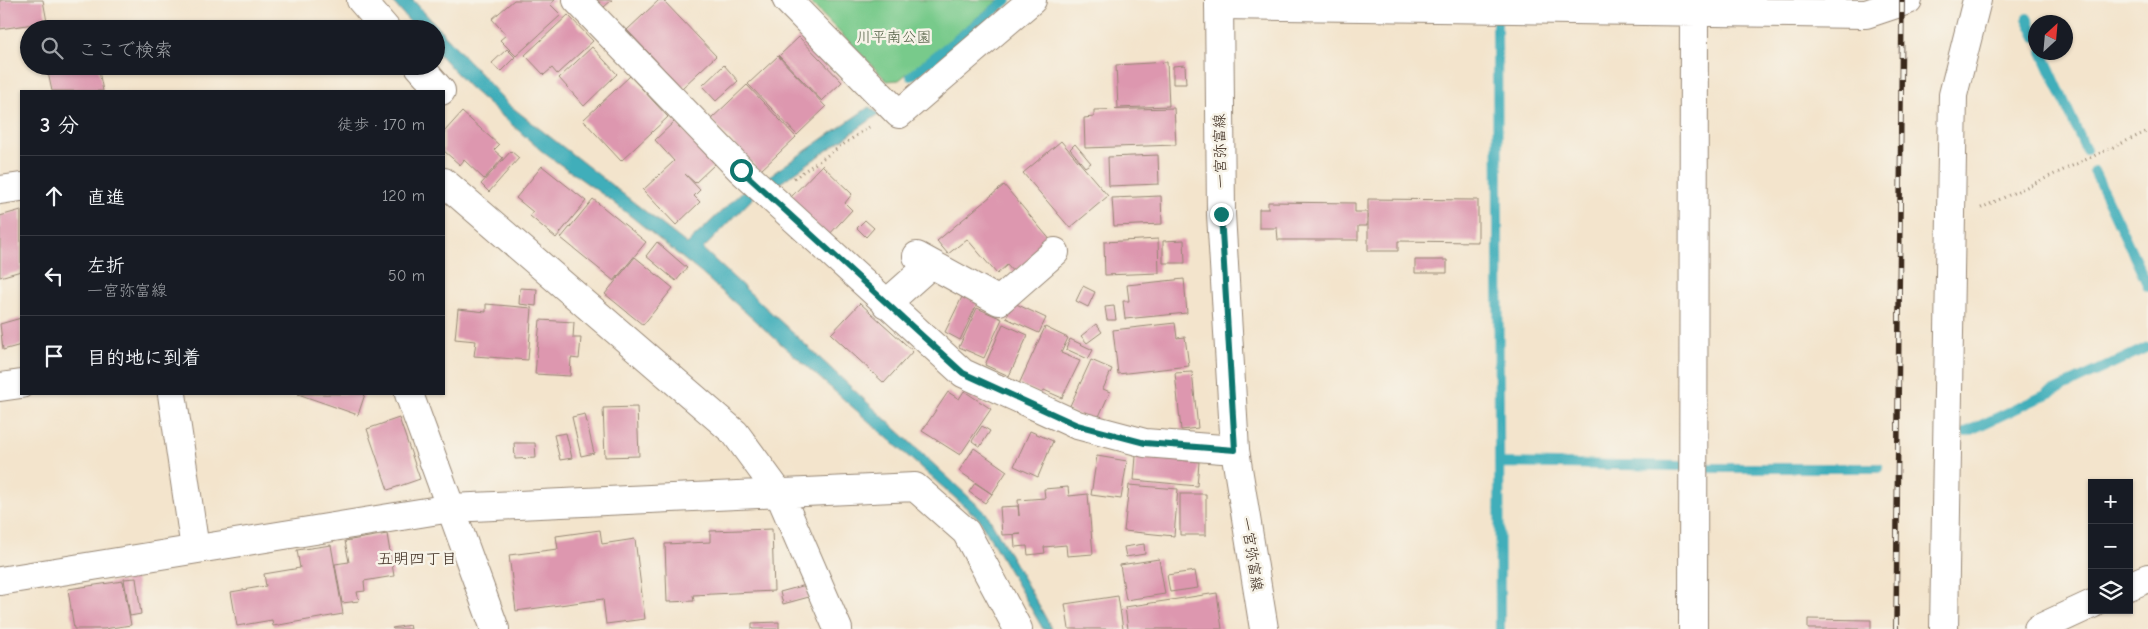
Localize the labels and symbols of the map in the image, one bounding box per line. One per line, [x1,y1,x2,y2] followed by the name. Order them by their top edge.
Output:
[2028,15,2073,60] north arrow
[856,28,932,46] park label: 川平南公園
[1210,113,1230,189] street label: 一宮弥富線
[730,159,753,182] route start
[1210,203,1233,226] route end
[1237,516,1267,592] street label: 一宮弥富線
[377,550,457,568] district label: 五明四丁目

